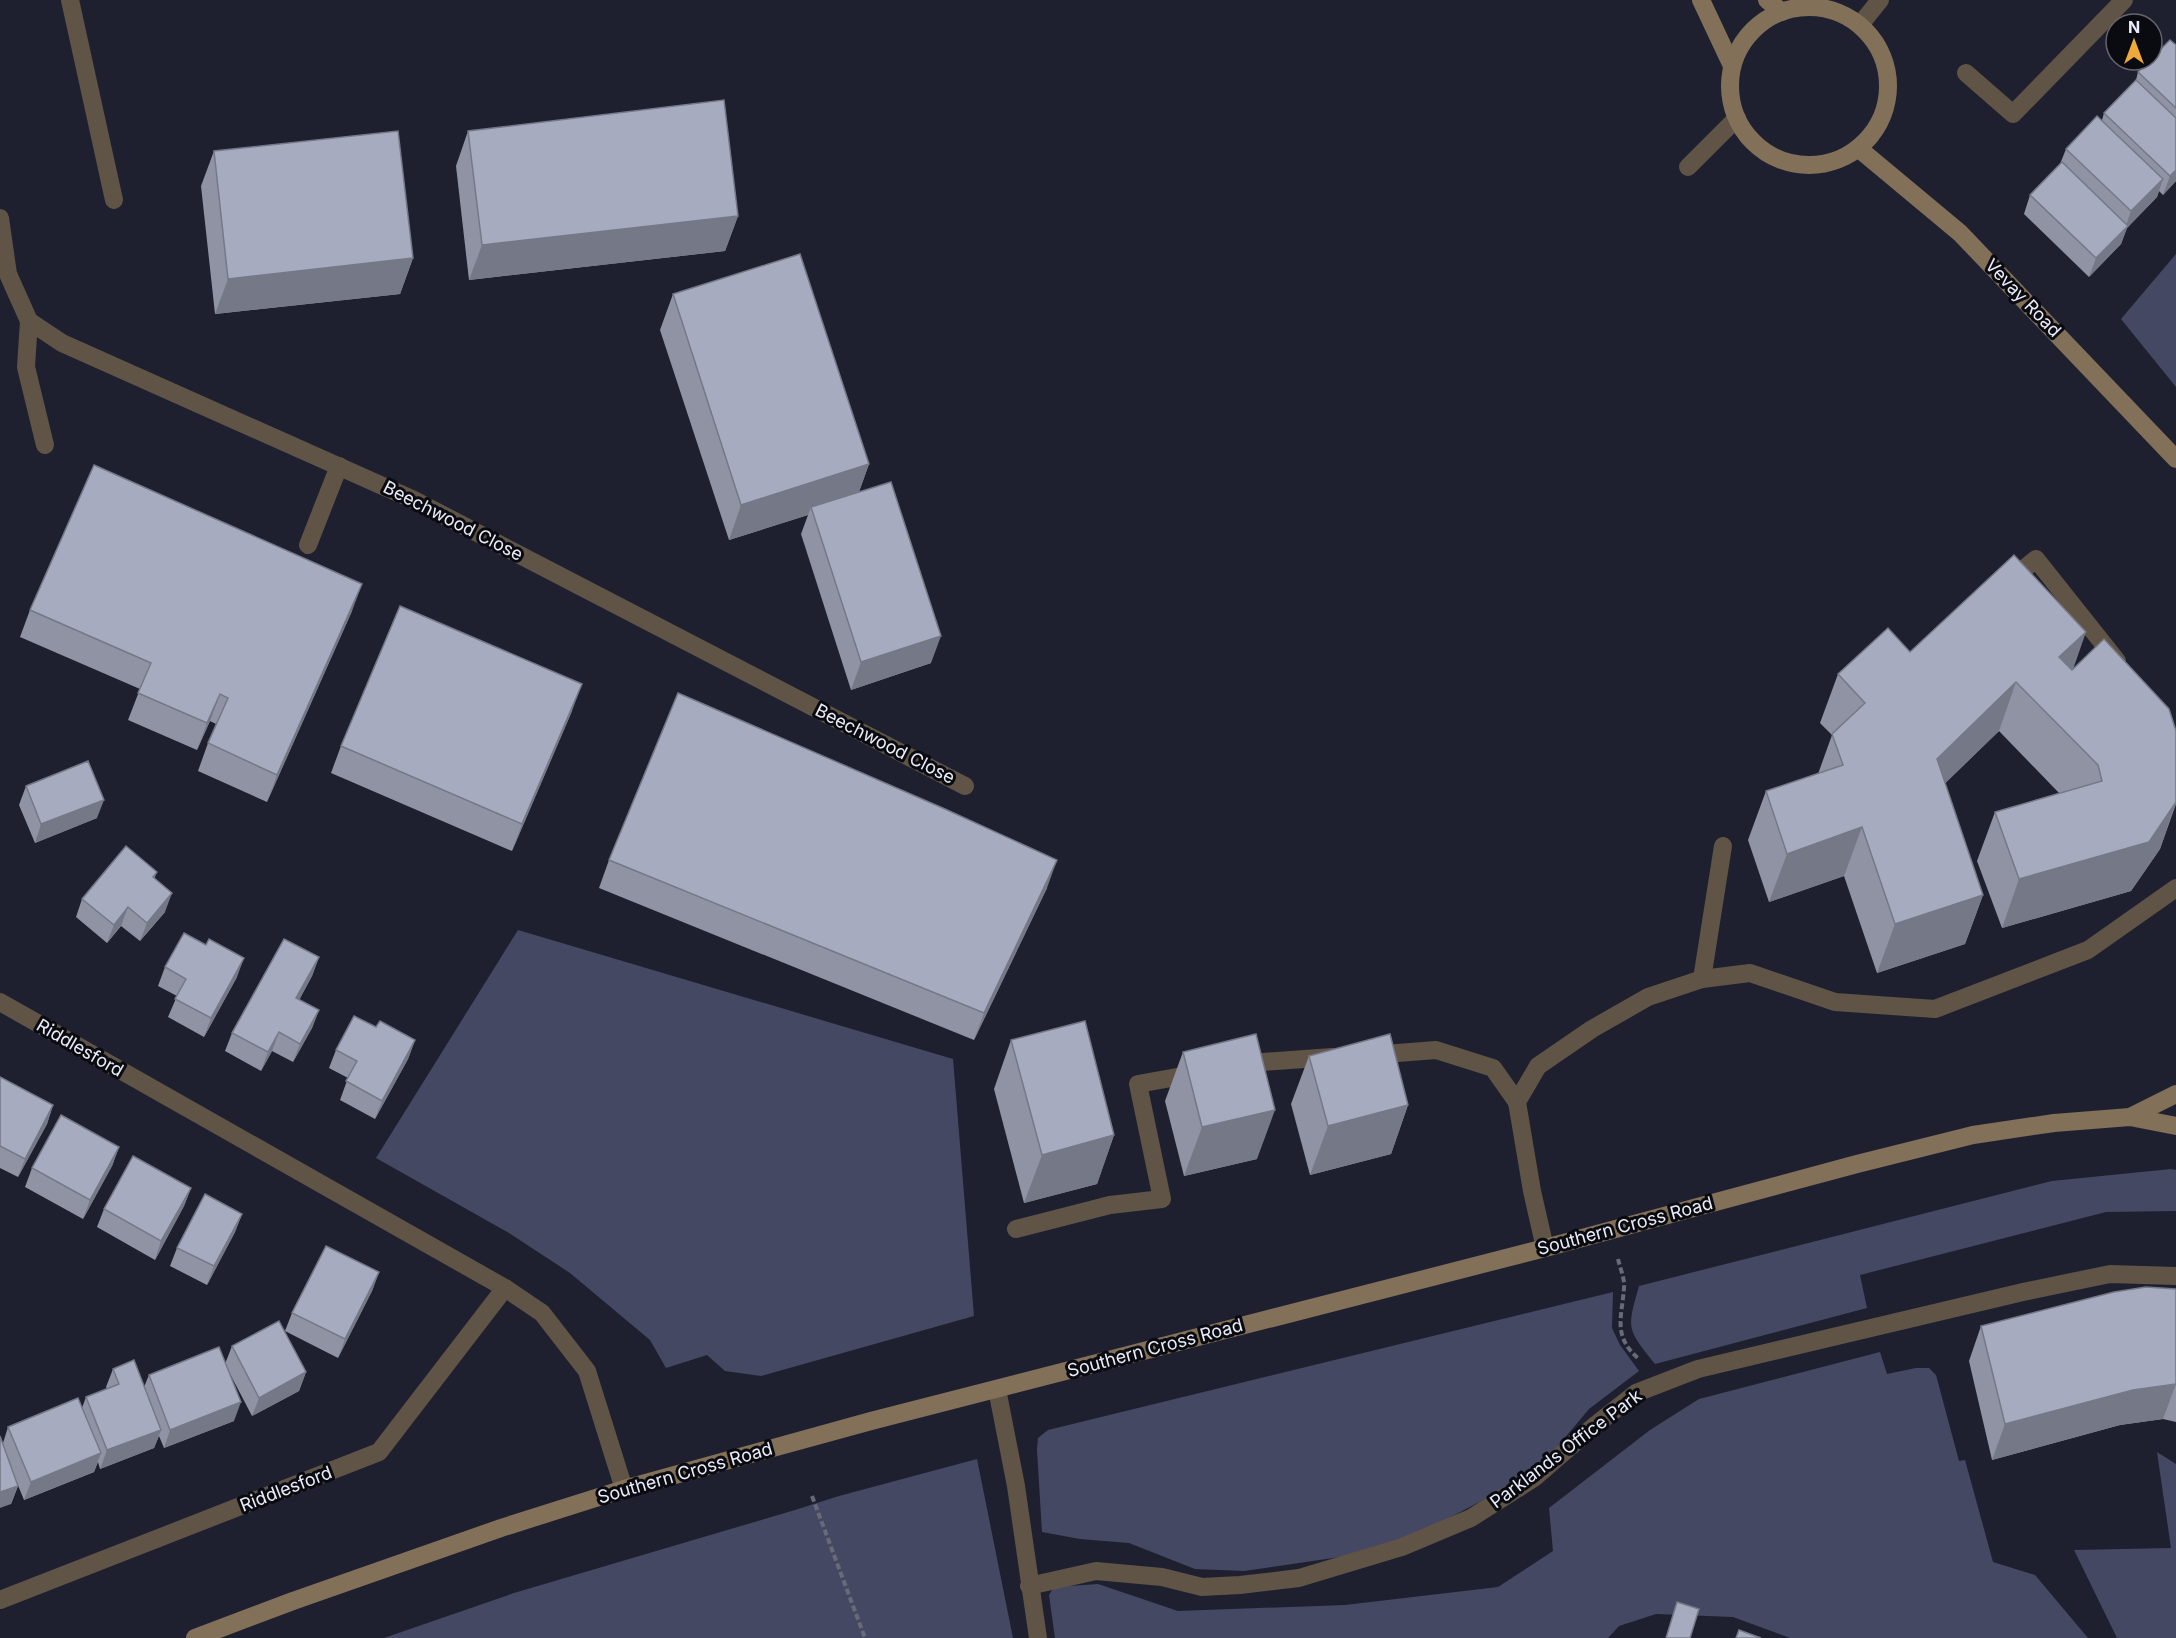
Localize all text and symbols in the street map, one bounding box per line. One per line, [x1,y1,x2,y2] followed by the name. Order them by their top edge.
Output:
[2104,12,2164,72] north arrow
[2128,17,2140,37] text: N
[1981,254,2066,341] street label: Vevay Road
[380,476,527,565] street label: Beechwood Close
[812,699,959,788] street label: Beechwood Close
[33,1014,127,1081] street label: Riddlesford
[1535,1192,1715,1259] street label: Southern Cross Road
[1065,1314,1245,1381] street label: Southern Cross Road
[1486,1385,1646,1512] street label: Parklands Office Park
[595,1438,775,1508] street label: Southern Cross Road
[237,1461,335,1516] street label: Riddlesford

